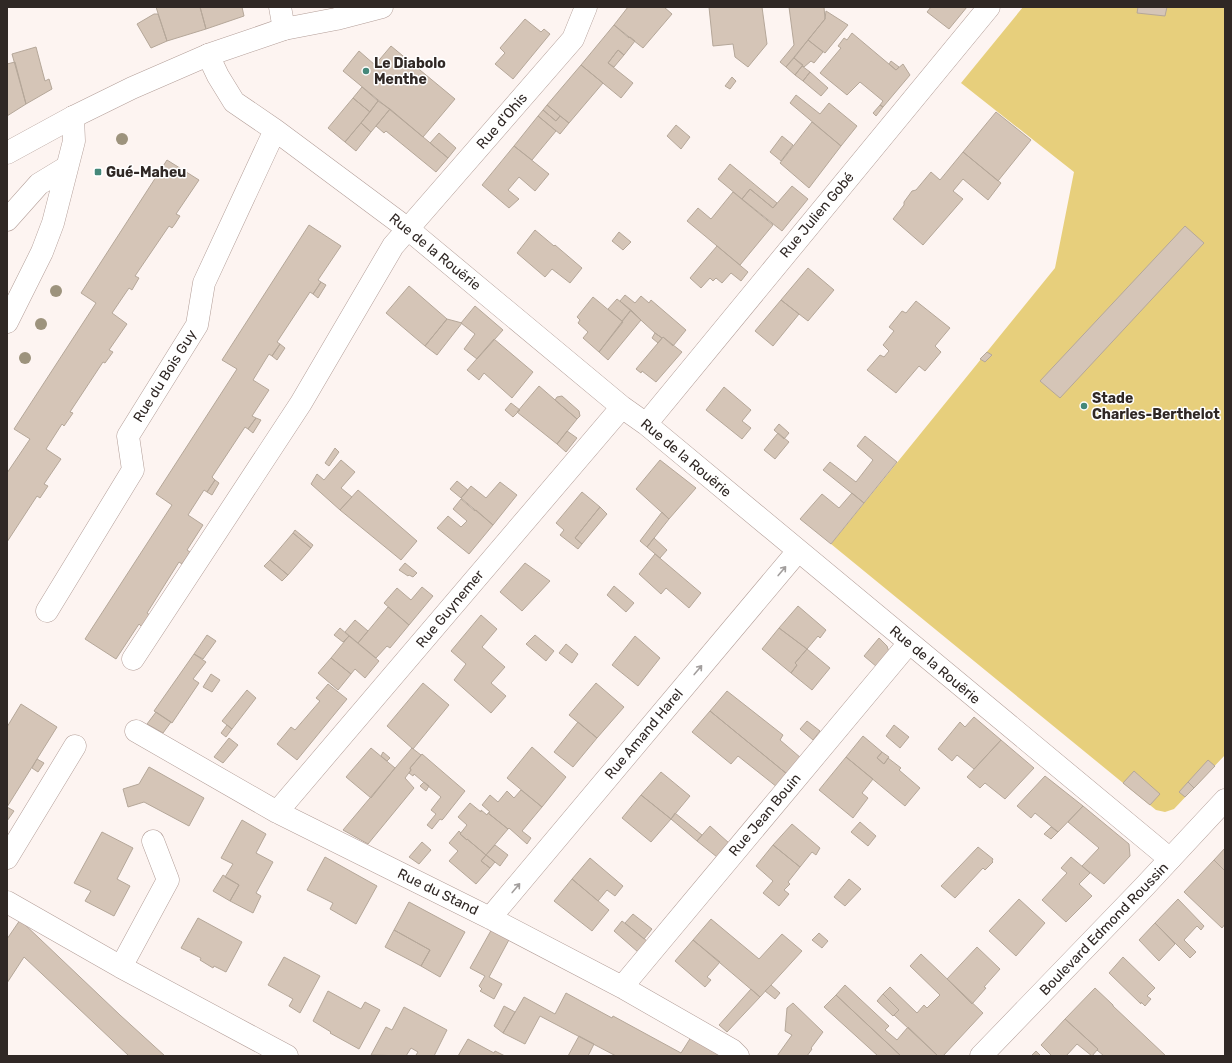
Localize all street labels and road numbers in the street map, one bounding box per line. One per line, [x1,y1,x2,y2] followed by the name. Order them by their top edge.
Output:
[473,89,531,153] street label: Rue d'Ohis
[776,169,858,261] street label: Rue Julien Gobé
[386,210,484,294] street label: Rue de la Rouërie
[130,326,200,425] street label: Rue du Bois Guy
[637,415,735,501] street label: Rue de la Rouërie
[412,566,488,651] street label: Rue Guynemer
[886,622,984,708] street label: Rue de la Rouërie
[601,685,687,783] street label: Rue Amand Harel
[725,770,805,860] street label: Rue Jean Bouin
[1036,859,1172,999] street label: Boulevard Edmond Roussin
[395,865,481,919] street label: Rue du Stand

